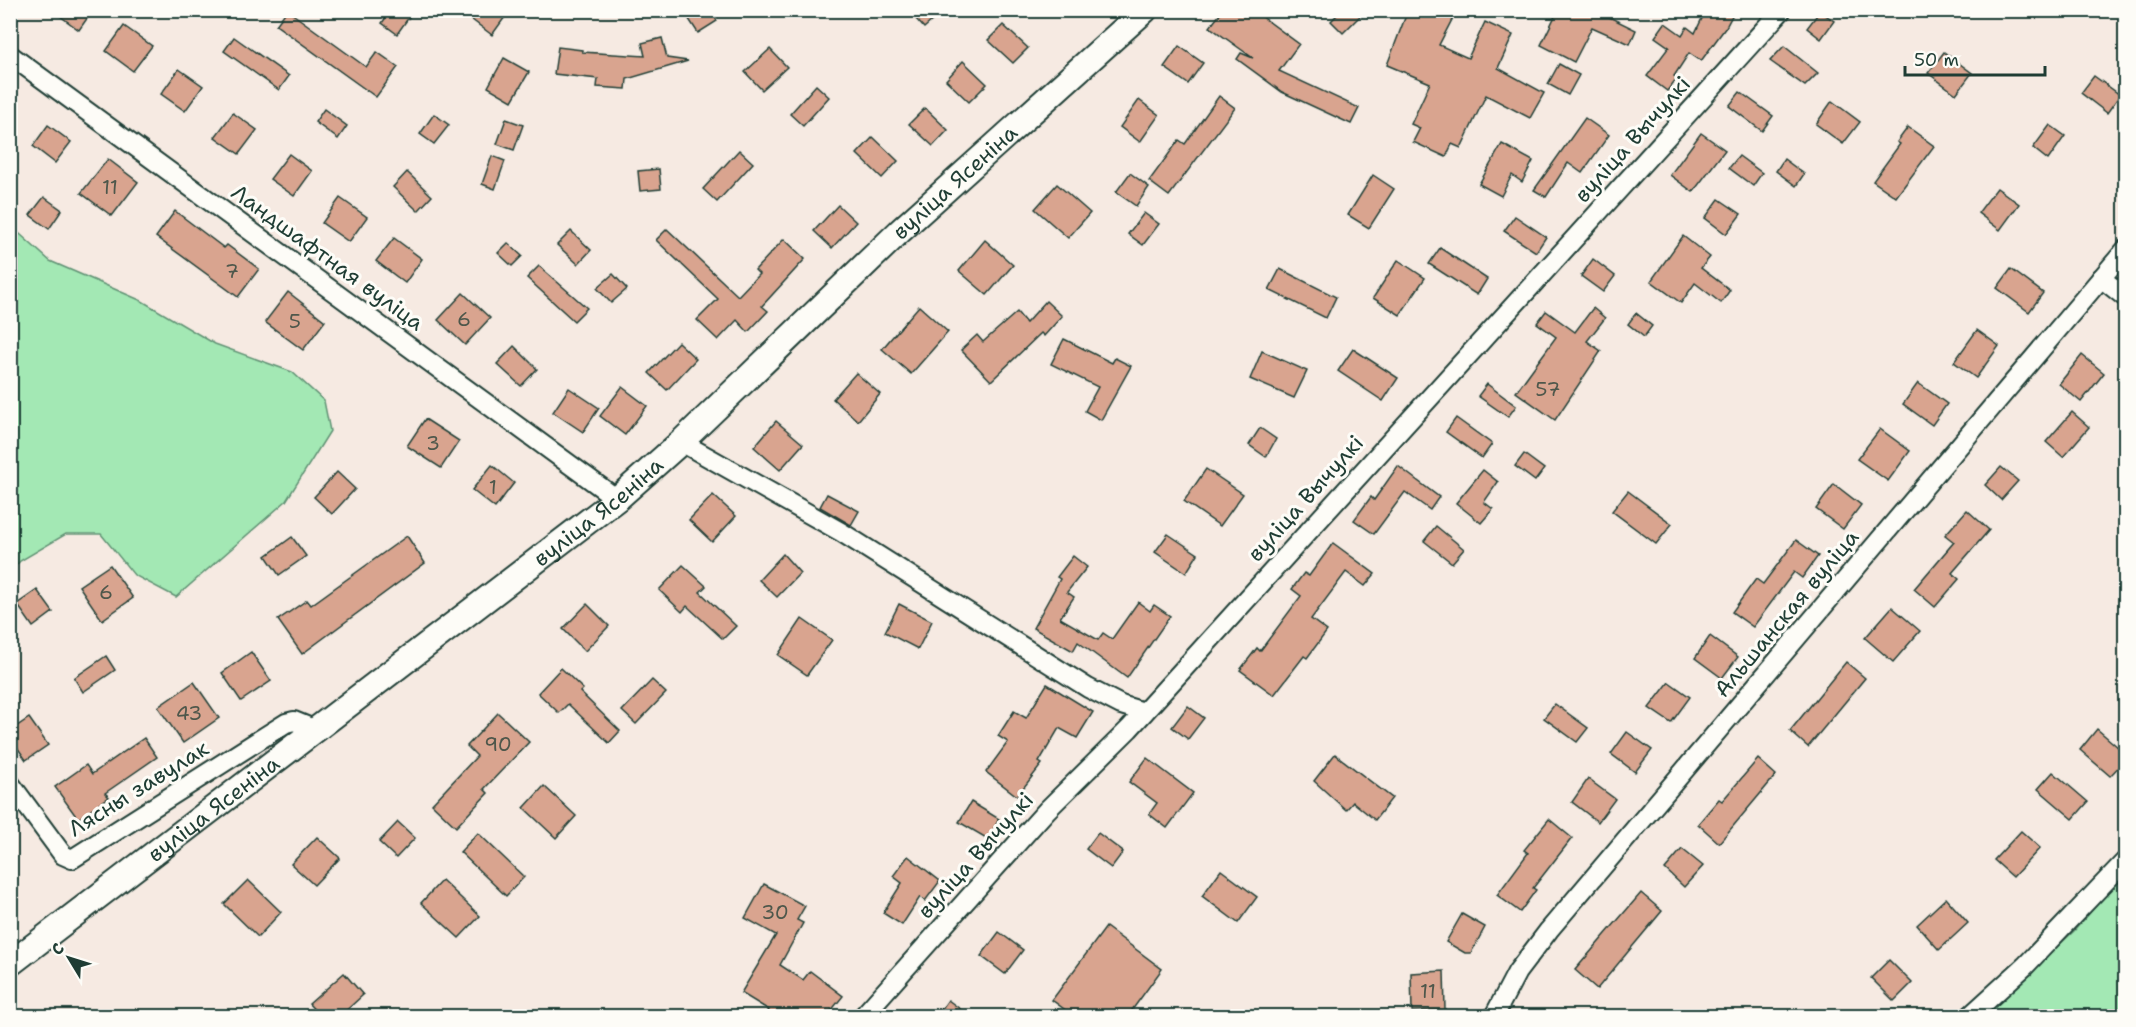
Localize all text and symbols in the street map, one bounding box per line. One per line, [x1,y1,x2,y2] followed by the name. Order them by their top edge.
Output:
[1905,39,2044,77] scale bar
[1914,48,1959,72] text: 50 m
[1568,70,1697,209] street label: вуліца Вычулкі
[886,118,1024,246] street label: вуліца Ясеніна
[102,174,118,200] house number: 11
[226,178,430,337] street label: Ландшафтная вуліца
[225,258,239,284] house number: 7
[457,306,471,332] house number: 6
[289,308,301,334] house number: 5
[1535,376,1561,402] house number: 57
[1241,429,1370,568] street label: вуліца Вычулкі
[426,430,440,456] house number: 3
[527,451,670,573] street label: вуліца Ясеніна
[489,474,497,500] house number: 1
[1708,523,1865,703] street label: Альшанская вуліца
[99,579,113,605] house number: 6
[176,700,202,726] house number: 43
[484,731,512,757] house number: 90
[63,733,214,843] street label: Лясны завулак
[142,749,286,869] street label: вуліца Ясеніна
[911,786,1040,925] street label: вуліца Вычулкі
[761,899,789,925] house number: 30
[39,928,99,988] north arrow
[46,939,69,959] text: С
[1420,978,1436,1004] house number: 11

